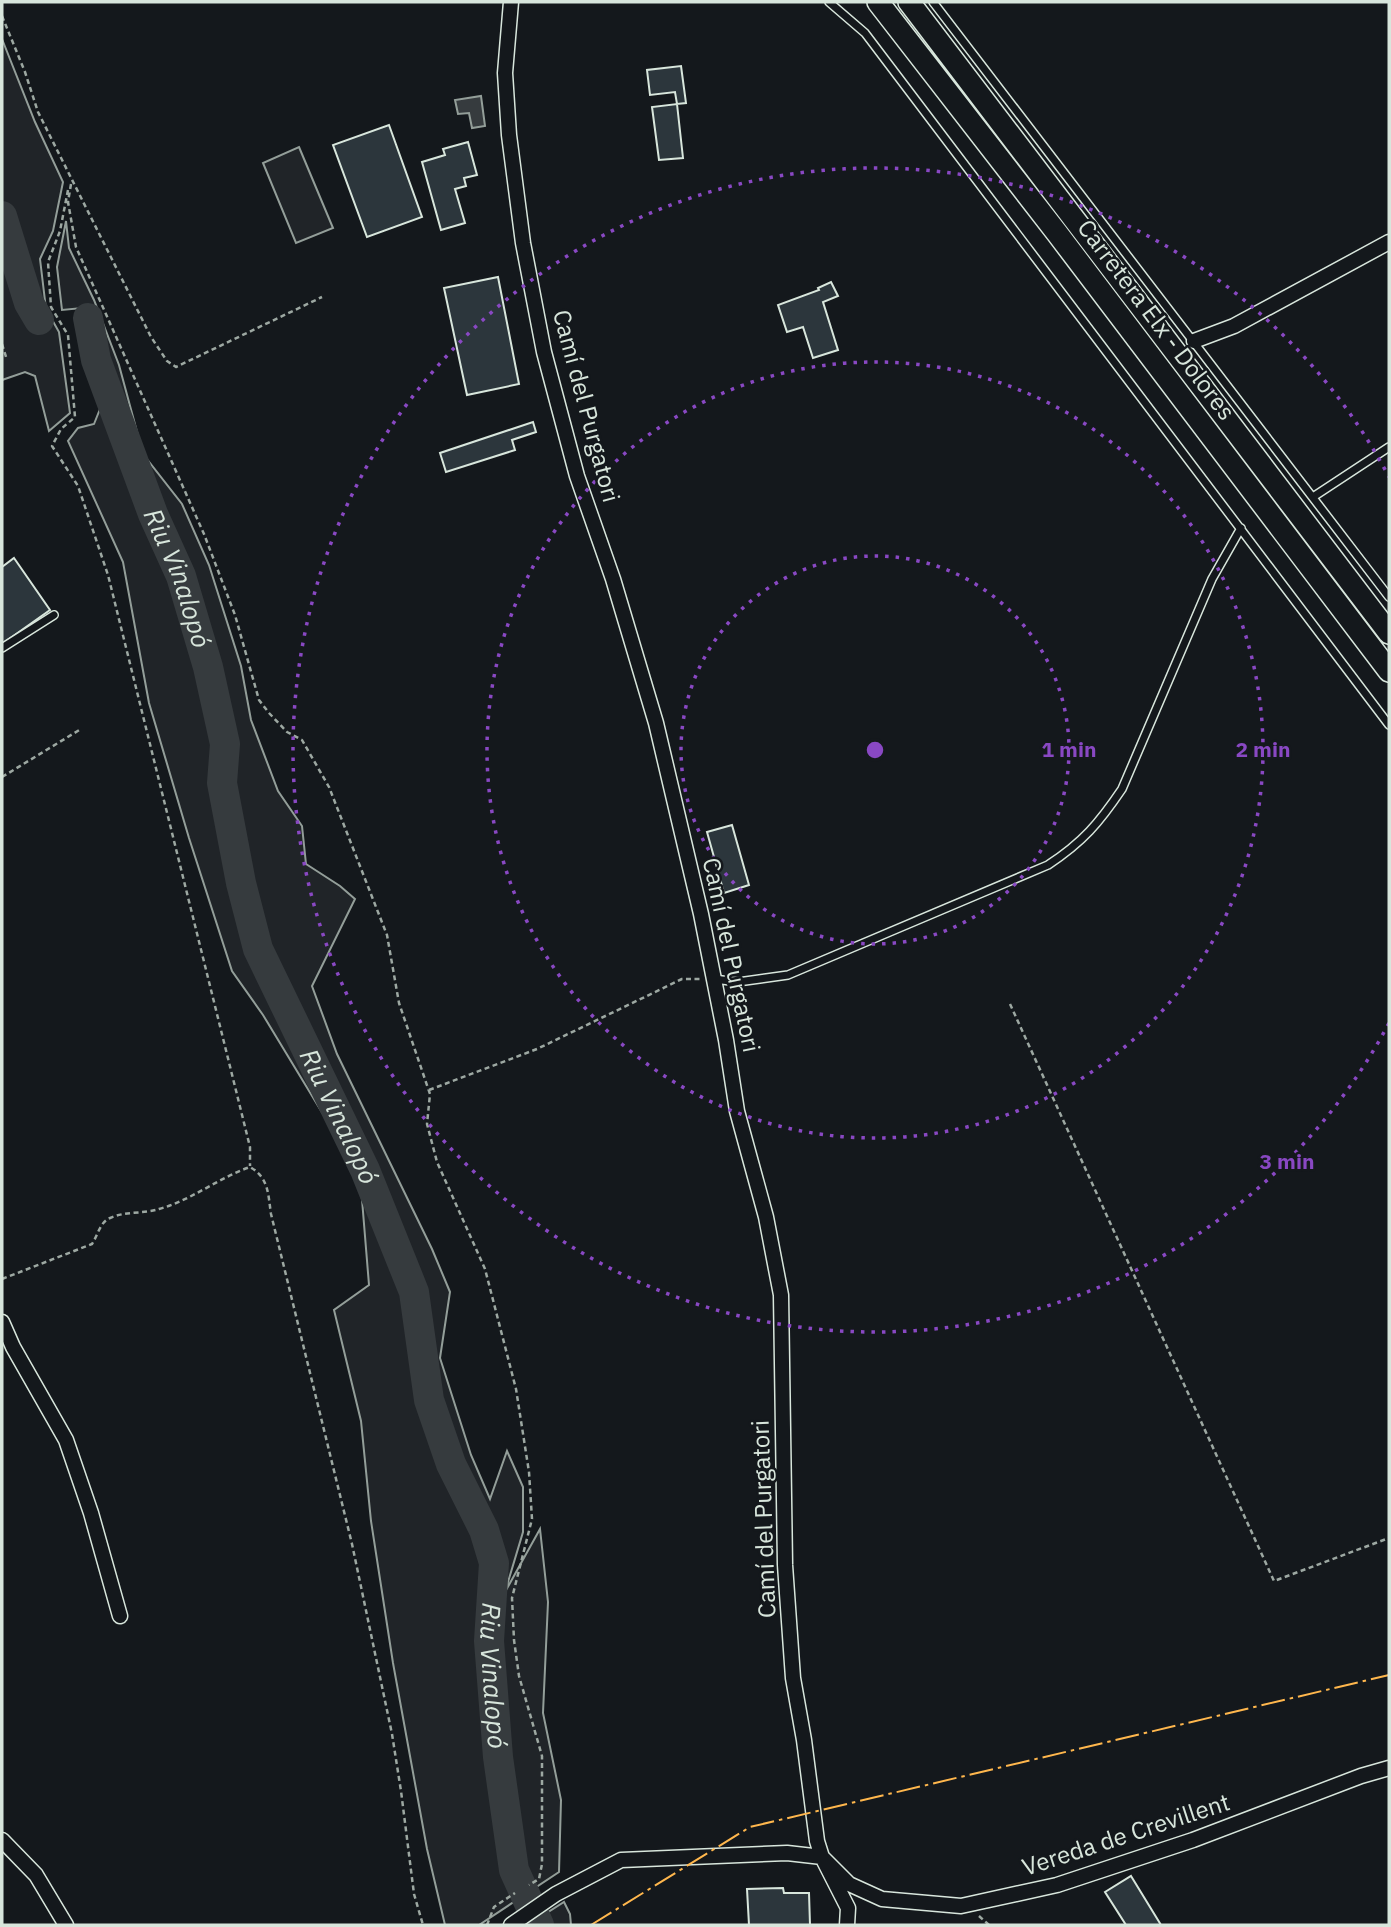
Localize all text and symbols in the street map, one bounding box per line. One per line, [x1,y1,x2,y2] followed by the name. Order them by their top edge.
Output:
[1071,212,1243,426] street label: Carretera Elx - Dolores
[546,306,628,506] street label: Camí del Purgatori
[137,503,219,652] water label: Riu Vinalopó
[1042,735,1096,763] text: 1 min
[1236,735,1290,763] text: 2 min
[863,738,887,762] centre of rings
[696,855,768,1055] street label: Camí del Purgatori
[293,1043,387,1189] water label: Riu Vinalopó
[1260,1147,1314,1175] text: 3 min
[744,1420,782,1619] street label: Camí del Purgatori
[473,1602,515,1750] water label: Riu Vinalopó
[1018,1785,1234,1883] street label: Vereda de Crevillent

